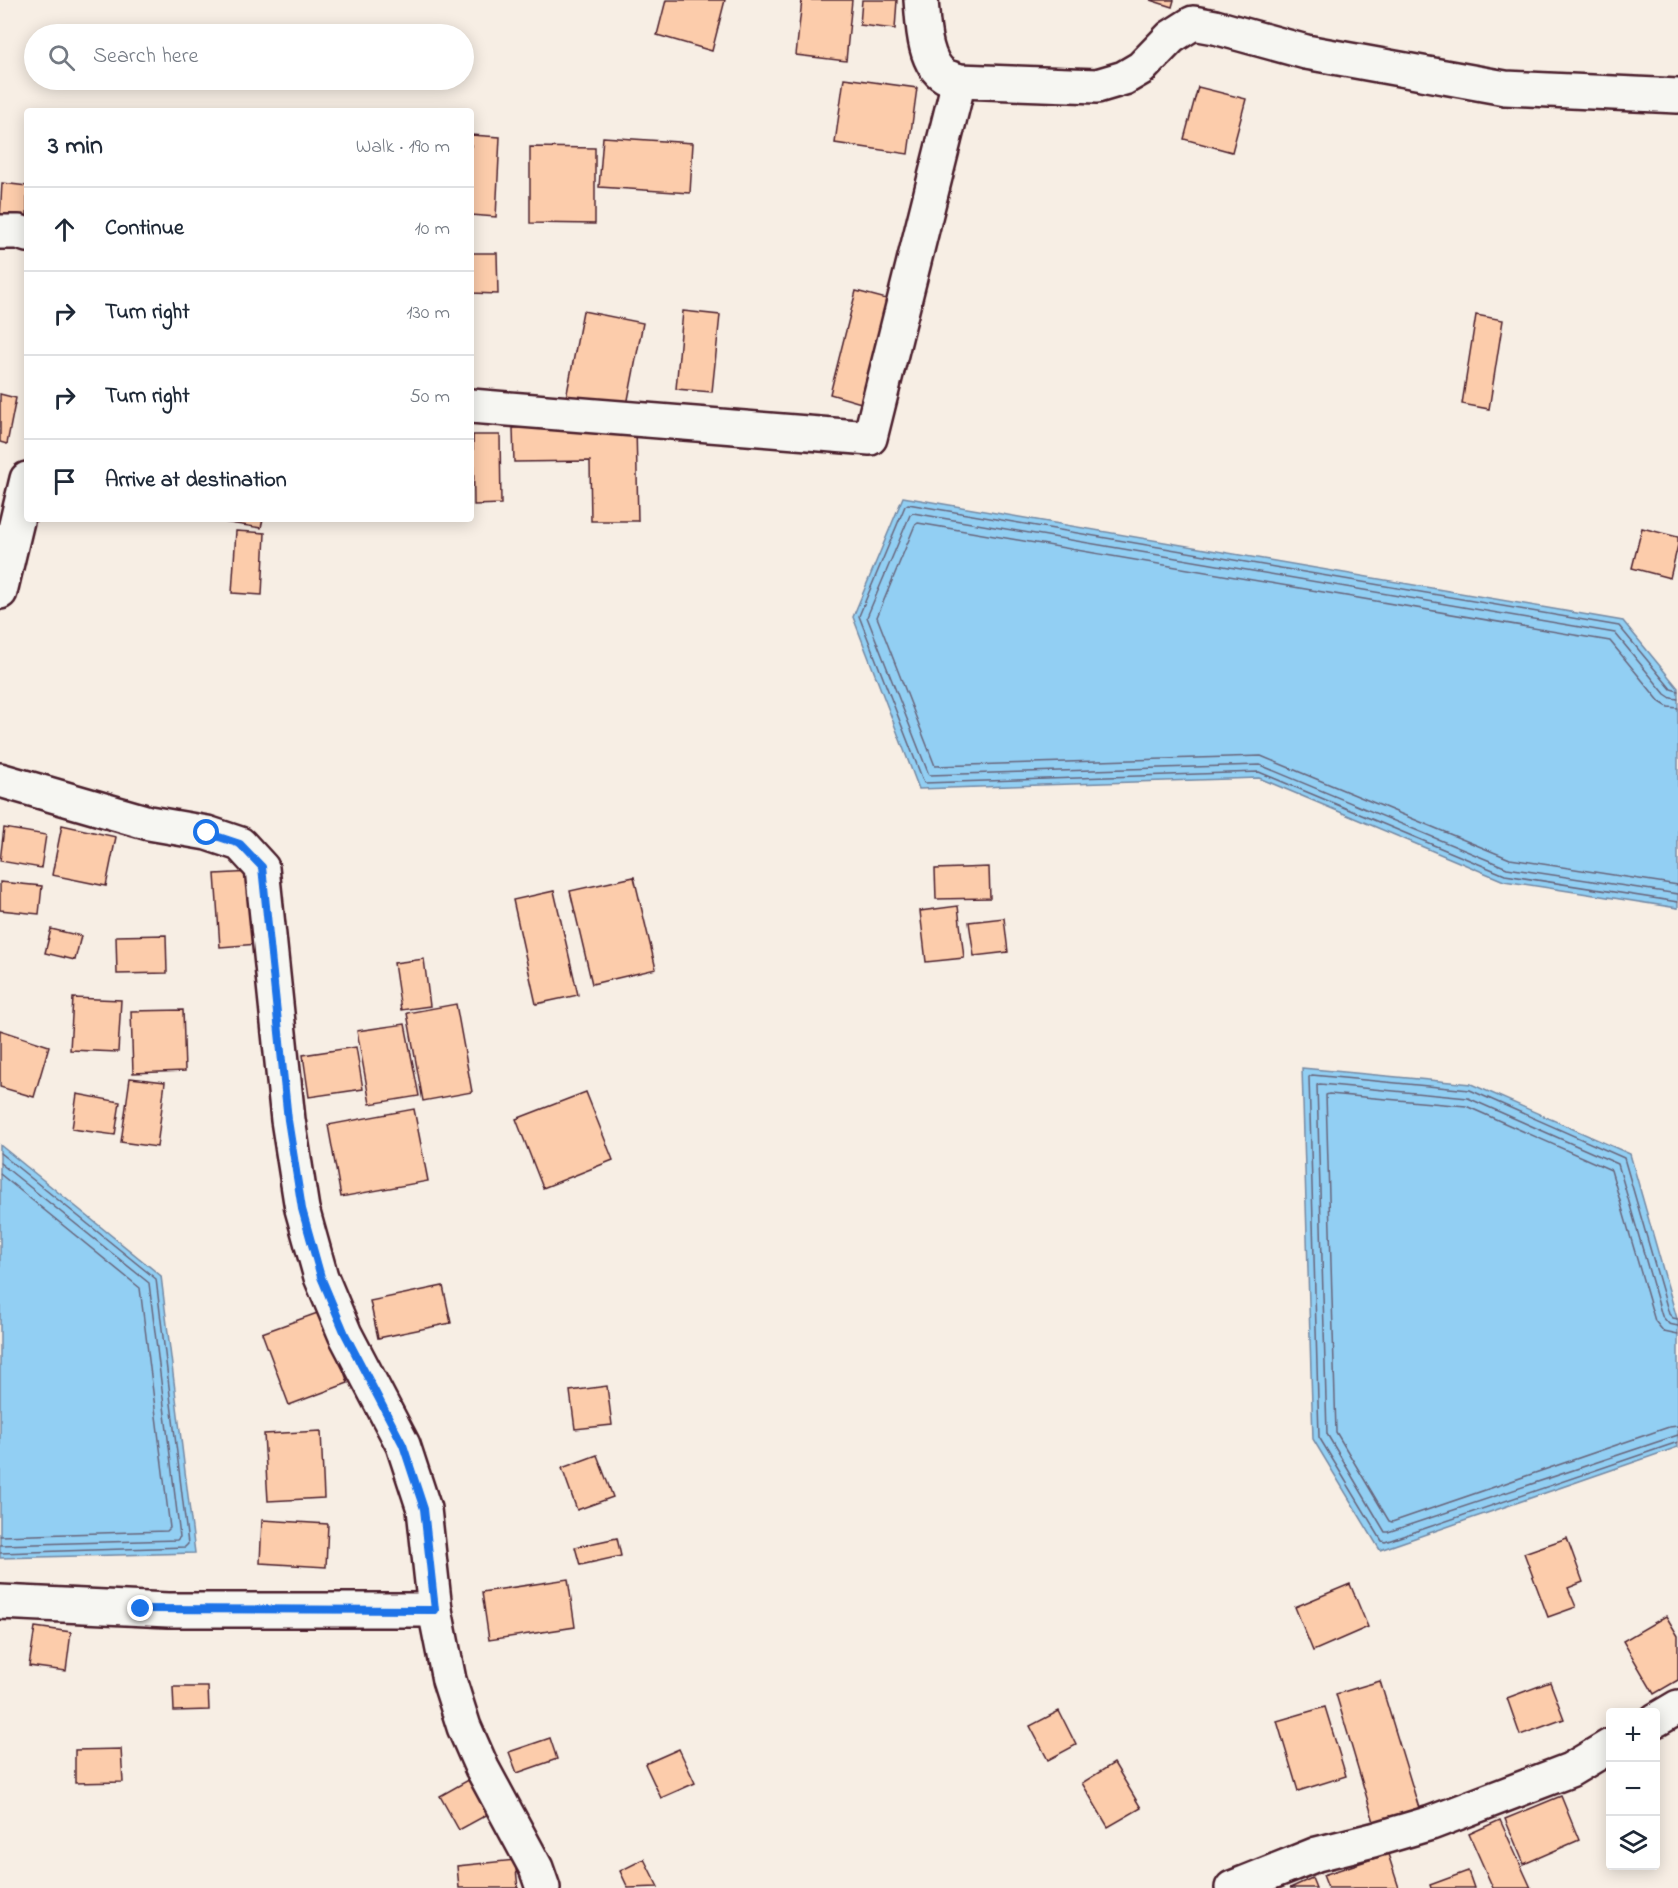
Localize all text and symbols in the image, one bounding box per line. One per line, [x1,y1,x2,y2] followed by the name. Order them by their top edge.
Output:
[24,24,474,90] search box
[45,41,78,74] icon: search
[93,41,198,73] text: Search here
[48,128,103,166] text: 3 min
[356,133,450,162] text: Walk · 190 m
[48,213,81,246] icon: ahead
[105,213,184,245] text: Continue
[414,215,450,244] text: 10 m
[48,297,81,330] icon: right
[105,297,190,329] text: Turn right
[406,299,450,328] text: 130 m
[48,381,81,414] icon: right
[105,381,190,413] text: Turn right
[409,383,450,412] text: 50 m
[48,465,81,498] icon: arrive
[105,465,287,497] text: Arrive at destination
[193,819,219,845] route start
[127,1595,153,1621] route end
[1606,1708,1660,1870] map controls
[1606,1708,1660,1762] button: +
[1606,1762,1660,1816] button: −
[1606,1816,1660,1870] button: layers

